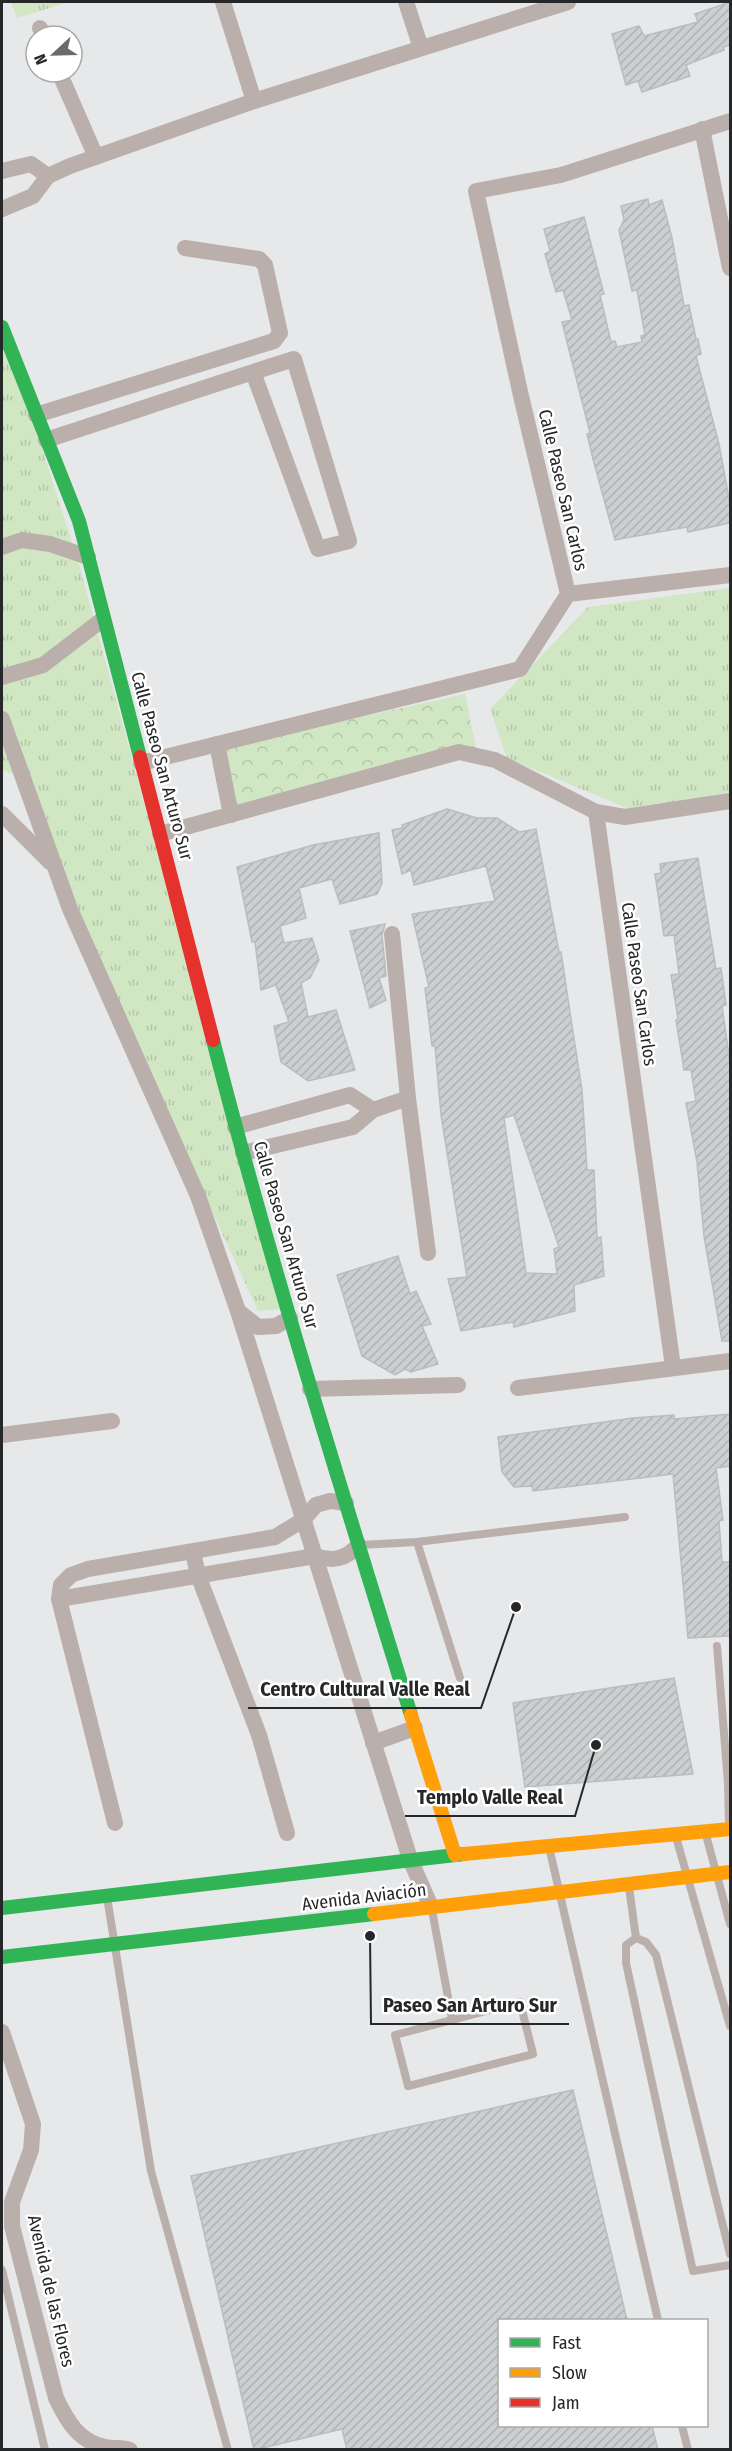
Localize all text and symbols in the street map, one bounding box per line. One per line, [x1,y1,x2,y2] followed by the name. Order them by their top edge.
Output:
[24,24,84,84] north arrow
[30,51,51,67] text: N
[534,407,592,573] street label: Calle Paseo San Carlos
[126,669,198,863] street label: Calle Paseo San Arturo Sur
[617,901,661,1068] street label: Calle Paseo San Carlos
[249,1139,324,1332] street label: Calle Paseo San Arturo Sur
[248,1670,481,1708] callout: Centro Cultural Valle Real
[260,1677,470,1701] text: Centro Cultural Valle Real
[405,1778,575,1816] callout: Templo Valle Real
[417,1785,563,1809] text: Templo Valle Real
[301,1878,427,1916] street label: Avenida Aviación
[371,1986,569,2024] callout: Paseo San Arturo Sur
[383,1993,558,2017] text: Paseo San Arturo Sur
[23,2213,79,2369] street label: Avenida de las Flores
[498,2319,708,2427] legend
[552,2332,581,2354] text: Fast
[552,2362,587,2384] text: Slow
[552,2392,580,2414] text: Jam

